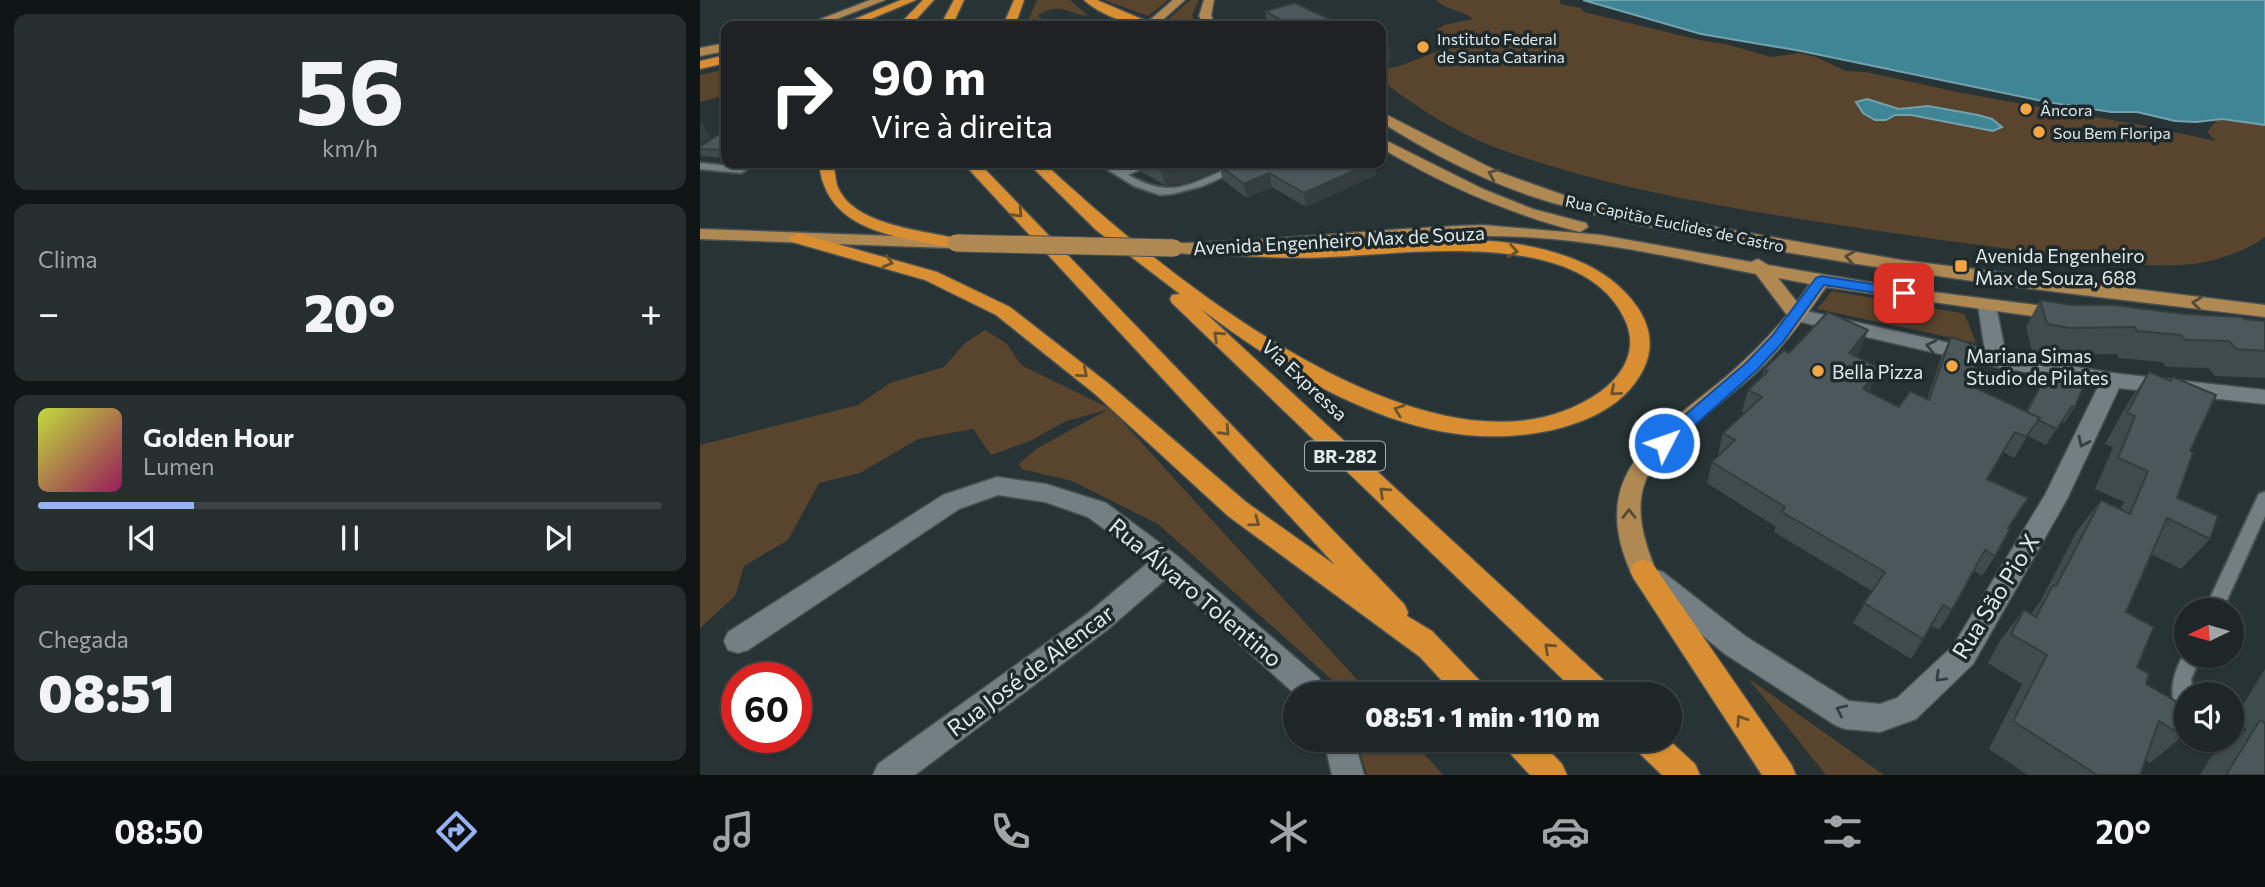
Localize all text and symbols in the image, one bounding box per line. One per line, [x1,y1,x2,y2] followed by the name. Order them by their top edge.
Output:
[1437,29,1565,66] place label: Instituto Federal de Santa Catarina
[295,32,405,144] text: 56
[1415,39,1431,55] marker: Instituto Federal de Santa Catarina
[871,45,986,105] text: 90 m
[756,49,847,140] icon: right
[2040,100,2092,119] place label: Âncora
[2018,101,2034,117] marker: Âncora
[871,105,1053,145] text: Vire à direita
[2053,123,2171,142] place label: Sou Bem Floripa
[2031,124,2047,140] marker: Sou Bem Floripa
[322,134,378,162] text: km/h
[1487,168,1500,182] one-way arrow
[1564,190,1786,256] street label: Rua Capitão Euclides de Castro
[1010,204,1022,217] one-way arrow
[1193,221,1485,259] street label: Avenida Engenheiro Max de Souza
[1507,243,1519,258] one-way arrow
[1975,244,2145,289] place label: Avenida Engenheiro Max de Souza, 688
[38,245,98,273] text: Clima
[1844,250,1856,265] one-way arrow
[881,253,893,268] one-way arrow
[1953,258,1969,274] marker: Avenida Engenheiro Max de Souza, 688
[1874,263,1934,323] pin
[1885,274,1923,312] icon: arrive
[304,279,395,343] text: 20°
[38,288,60,335] text: −
[640,288,662,335] text: +
[2191,296,2202,311] one-way arrow
[1213,332,1226,344] one-way arrow
[1257,335,1353,425] street label: Via Expressa
[1925,340,1937,354] one-way arrow
[1966,344,2109,389] place label: Mariana Simas Studio de Pilates
[1944,358,1960,374] marker: Mariana Simas Studio de Pilates
[1832,360,1923,383] place label: Bella Pizza
[1810,363,1826,379] marker: Bella Pizza
[1075,365,1088,377] one-way arrow
[1611,383,1624,395] one-way arrow
[1393,405,1405,419] one-way arrow
[1627,406,1701,480] position arrow
[143,421,294,452] text: Golden Hour
[1216,423,1229,436] one-way arrow
[2078,435,2092,447] one-way arrow
[1305,442,1385,470] road number: BR-282
[143,452,214,480] text: Lumen
[1379,488,1392,500] one-way arrow
[1621,508,1637,519] one-way arrow
[1104,512,1288,672] street label: Rua Álvaro Tolentino
[1247,514,1260,526] one-way arrow
[123,519,161,557] icon: previous
[331,519,369,557] icon: pause
[539,519,577,557] icon: next
[1945,528,2045,664] street label: Rua São Pio X
[941,598,1119,742] street label: Rua José de Alencar
[2174,598,2244,668] north arrow
[2174,598,2244,752] map controls
[38,625,129,653] text: Chegada
[1544,644,1557,656] one-way arrow
[38,659,175,723] text: 08:51
[721,662,812,753] speed limit sign: 60
[1935,668,1948,681] one-way arrow
[2174,682,2244,752] button: sound
[1365,701,1600,732] text: 08:51 · 1 min · 110 m
[1836,704,1848,718] one-way arrow
[1736,714,1749,727] one-way arrow
[432,807,481,856] icon: directions
[709,807,758,856] icon: music
[986,807,1035,856] icon: phone
[1264,807,1313,856] icon: climate
[1541,807,1590,856] icon: car
[1818,807,1867,856] icon: filters
[114,811,204,851] text: 08:50
[2096,811,2151,851] text: 20°

